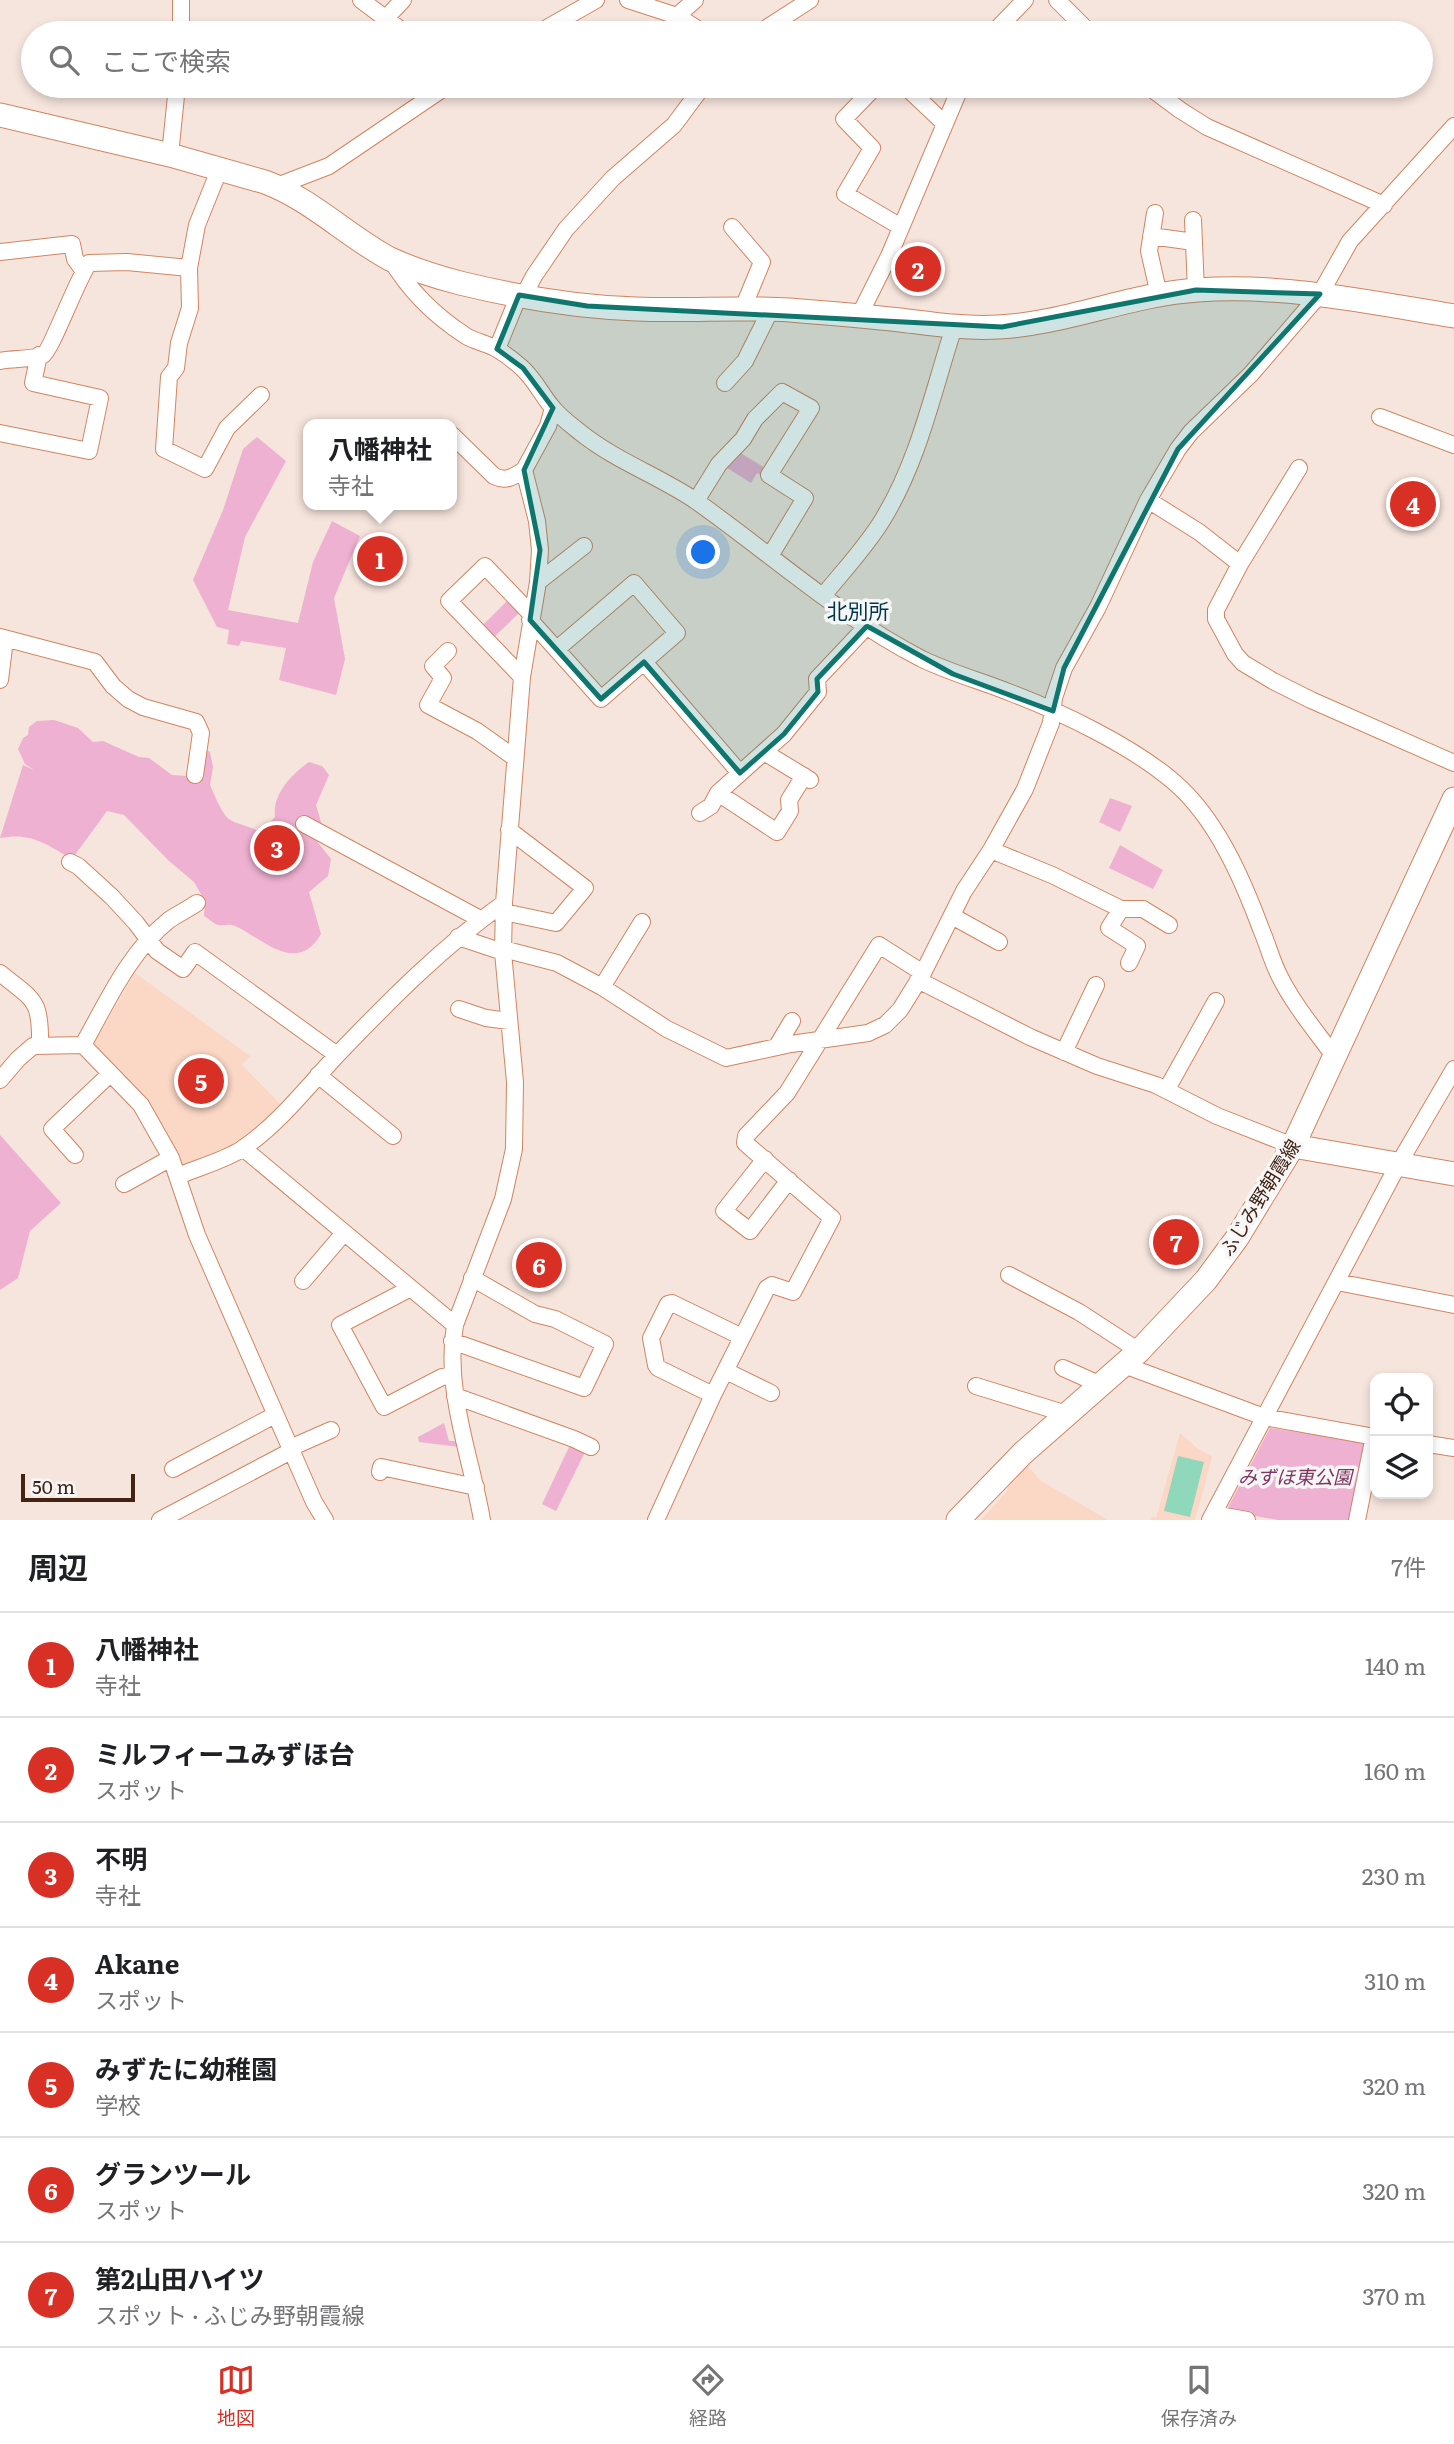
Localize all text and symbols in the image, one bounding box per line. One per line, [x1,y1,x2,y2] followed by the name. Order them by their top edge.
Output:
[21,21,1433,98] search box
[101,40,231,79] text: ここで検索
[45,41,83,79] icon: search
[895,243,941,295] pin: 2
[303,419,457,510] popup
[328,428,432,467] text: 八幡神社
[328,467,374,501] text: 寺社
[1390,478,1436,530] pin: 4
[357,533,403,585] pin: 1
[686,535,720,569] your location
[827,594,890,625] district label: 北別所
[254,822,300,874] pin: 3
[178,1055,224,1107] pin: 5
[1212,1133,1306,1261] street label: ふじみ野朝霞線
[1153,1216,1199,1268] pin: 7
[516,1239,562,1291] pin: 6
[1370,1373,1433,1499] map controls
[1370,1373,1433,1436] button: locate
[1370,1436,1433,1499] button: layers
[1238,1462,1355,1490] park label: みずほ東公園
[21,1471,135,1503] scale bar
[32,1472,75,1500] text: 50 m
[28,1544,88,1588] text: 周辺
[1391,1549,1426,1583] text: 7件
[95,1628,199,1667] text: 八幡神社
[46,1648,56,1682] text: 1
[1365,1648,1426,1682] text: 140 m
[95,1667,141,1701] text: 寺社
[95,1733,354,1772] text: ミルフィーユみずほ台
[45,1753,57,1787] text: 2
[1364,1753,1426,1787] text: 160 m
[95,1772,187,1806] text: スポット
[95,1838,147,1877] text: 不明
[45,1858,57,1892] text: 3
[1362,1858,1426,1892] text: 230 m
[95,1877,141,1911] text: 寺社
[95,1943,179,1982] text: Akane
[44,1963,58,1997] text: 4
[1364,1963,1426,1997] text: 310 m
[95,1982,187,2016] text: スポット
[95,2048,277,2087] text: みずたに幼稚園
[45,2068,57,2102] text: 5
[1362,2068,1426,2102] text: 320 m
[95,2087,141,2121] text: 学校
[95,2153,251,2192] text: グランツール
[44,2173,58,2207] text: 6
[1362,2173,1426,2207] text: 320 m
[95,2192,187,2226] text: スポット
[95,2258,264,2297] text: 第2山田ハイツ
[45,2278,57,2312] text: 7
[1362,2278,1426,2312] text: 370 m
[95,2297,365,2331] text: スポット · ふじみ野朝霞線
[217,2361,255,2431] tab: 地図
[689,2361,727,2431] tab: 経路
[1161,2361,1237,2431] tab: 保存済み

